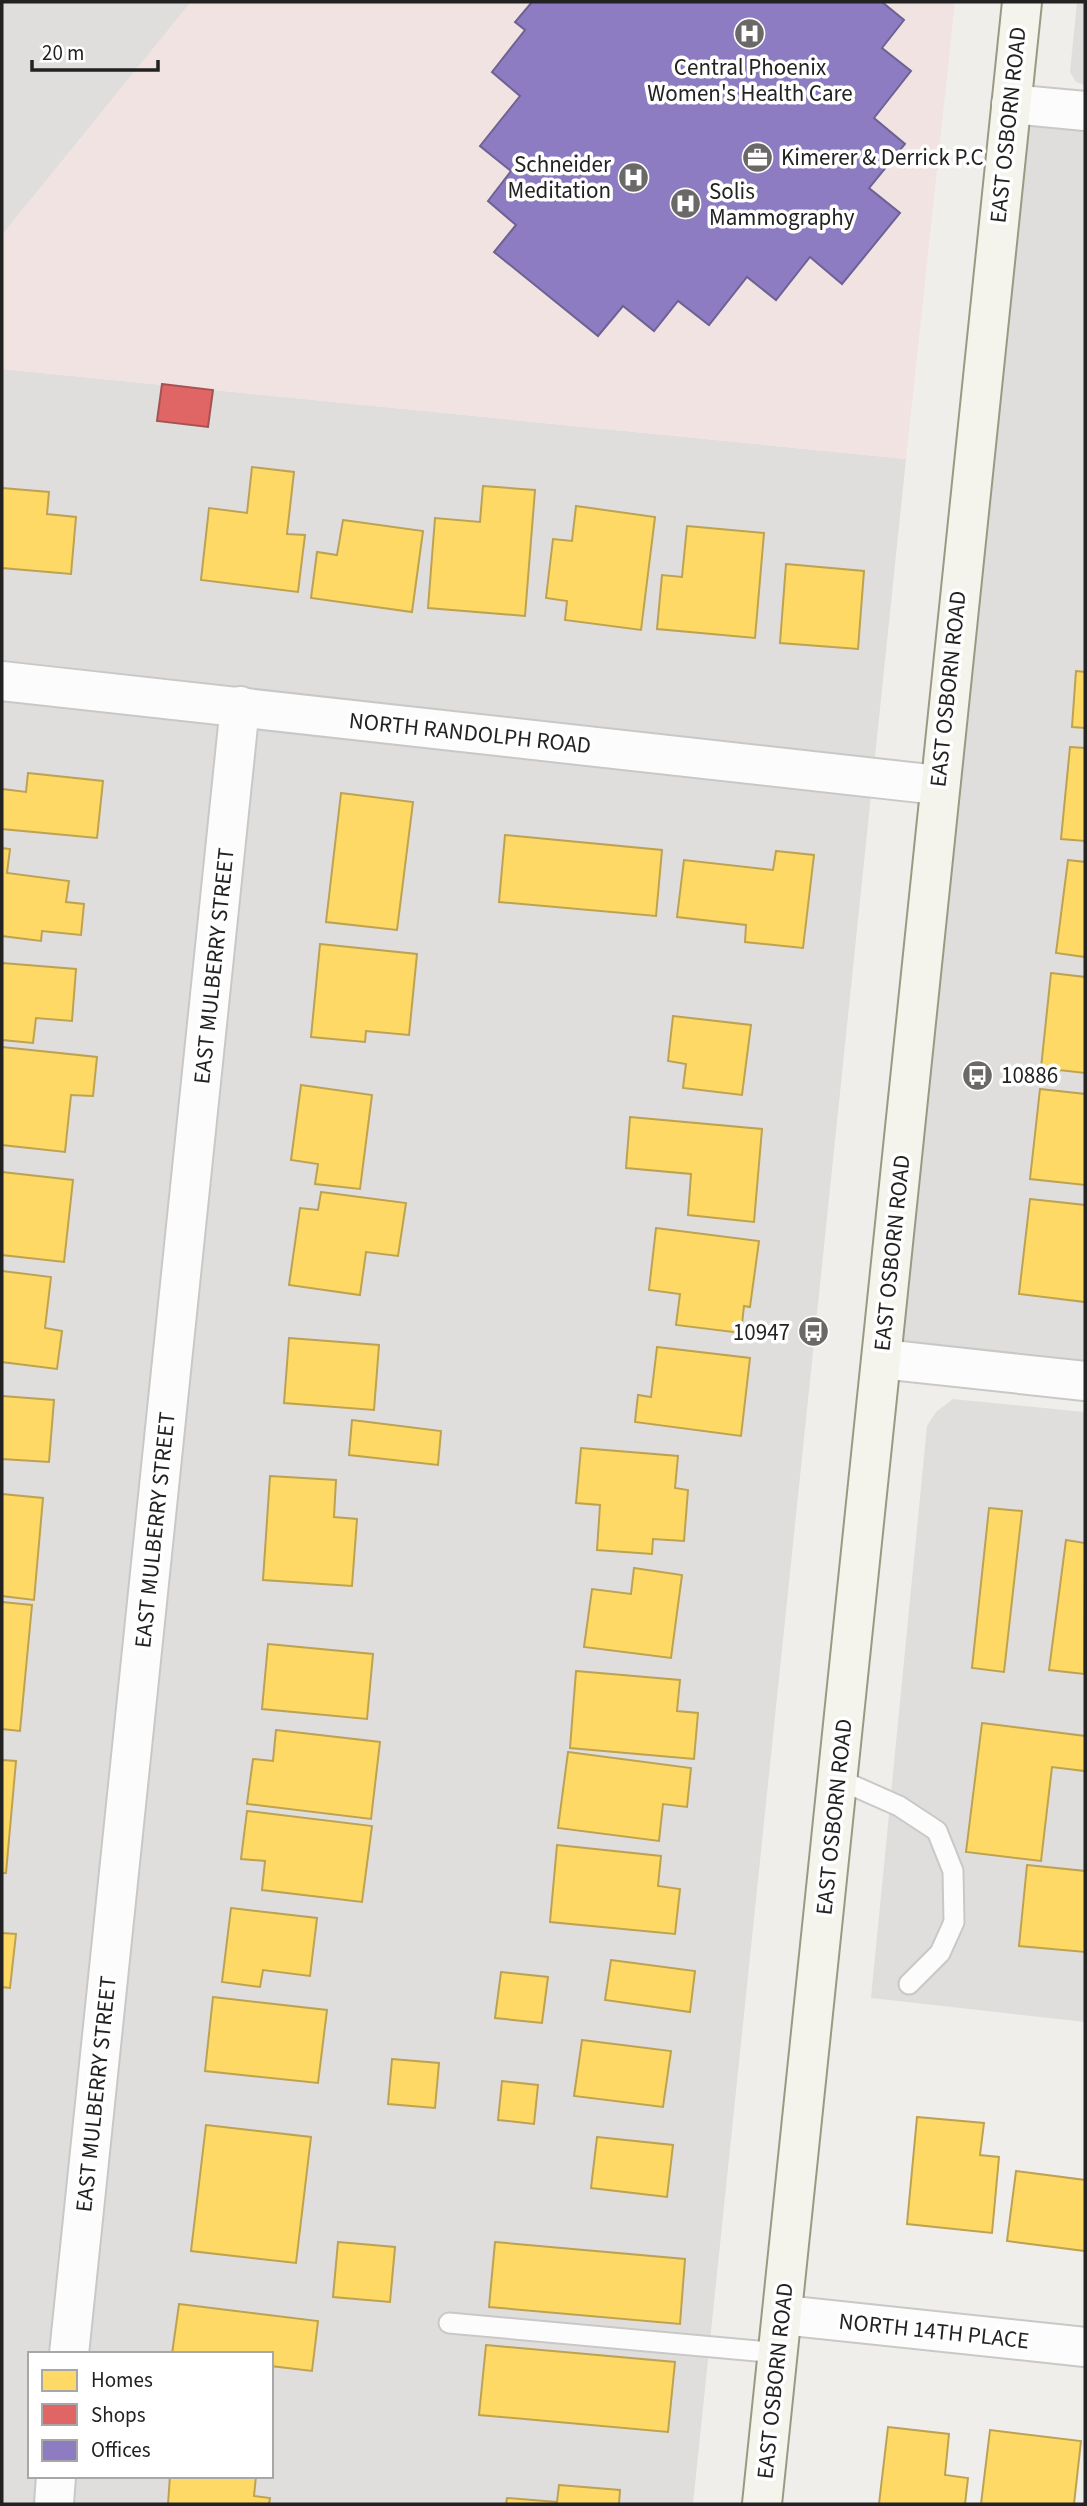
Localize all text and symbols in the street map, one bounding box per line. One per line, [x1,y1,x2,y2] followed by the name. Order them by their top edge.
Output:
[733,16,767,50] hospital icon: Central Phoenix Women's Health Care
[981,25,1035,225] street label: EAST OSBORN ROAD
[32,28,158,72] scale bar
[42,38,84,68] text: 20 m
[647,51,853,110] place label: Central Phoenix Women's Health Care
[741,140,775,174] office icon: Kimerer & Derrick P.C
[781,141,984,174] place label: Kimerer & Derrick P.C
[507,148,612,207] place label: Schneider Meditation
[617,160,651,194] hospital icon: Schneider Meditation
[709,175,855,234] place label: Solis Mammography
[669,187,703,221] hospital icon: Solis Mammography
[921,589,975,789] street label: EAST OSBORN ROAD
[347,704,593,762] street label: NORTH RANDOLPH ROAD
[185,846,243,1086] street label: EAST MULBERRY STREET
[961,1058,995,1092] bus stop icon: 10886
[1001,1059,1058,1092] place label: 10886
[865,1153,919,1353] street label: EAST OSBORN ROAD
[796,1315,830,1349] bus stop icon: 10947
[733,1316,790,1349] place label: 10947
[126,1410,184,1650] street label: EAST MULBERRY STREET
[807,1717,861,1917] street label: EAST OSBORN ROAD
[67,1974,125,2214] street label: EAST MULBERRY STREET
[748,2281,802,2481] street label: EAST OSBORN ROAD
[837,2305,1031,2357] street label: NORTH 14TH PLACE
[28,2352,273,2478] legend
[91,2365,153,2395] text: Homes
[91,2400,146,2430] text: Shops
[91,2435,151,2465] text: Offices

